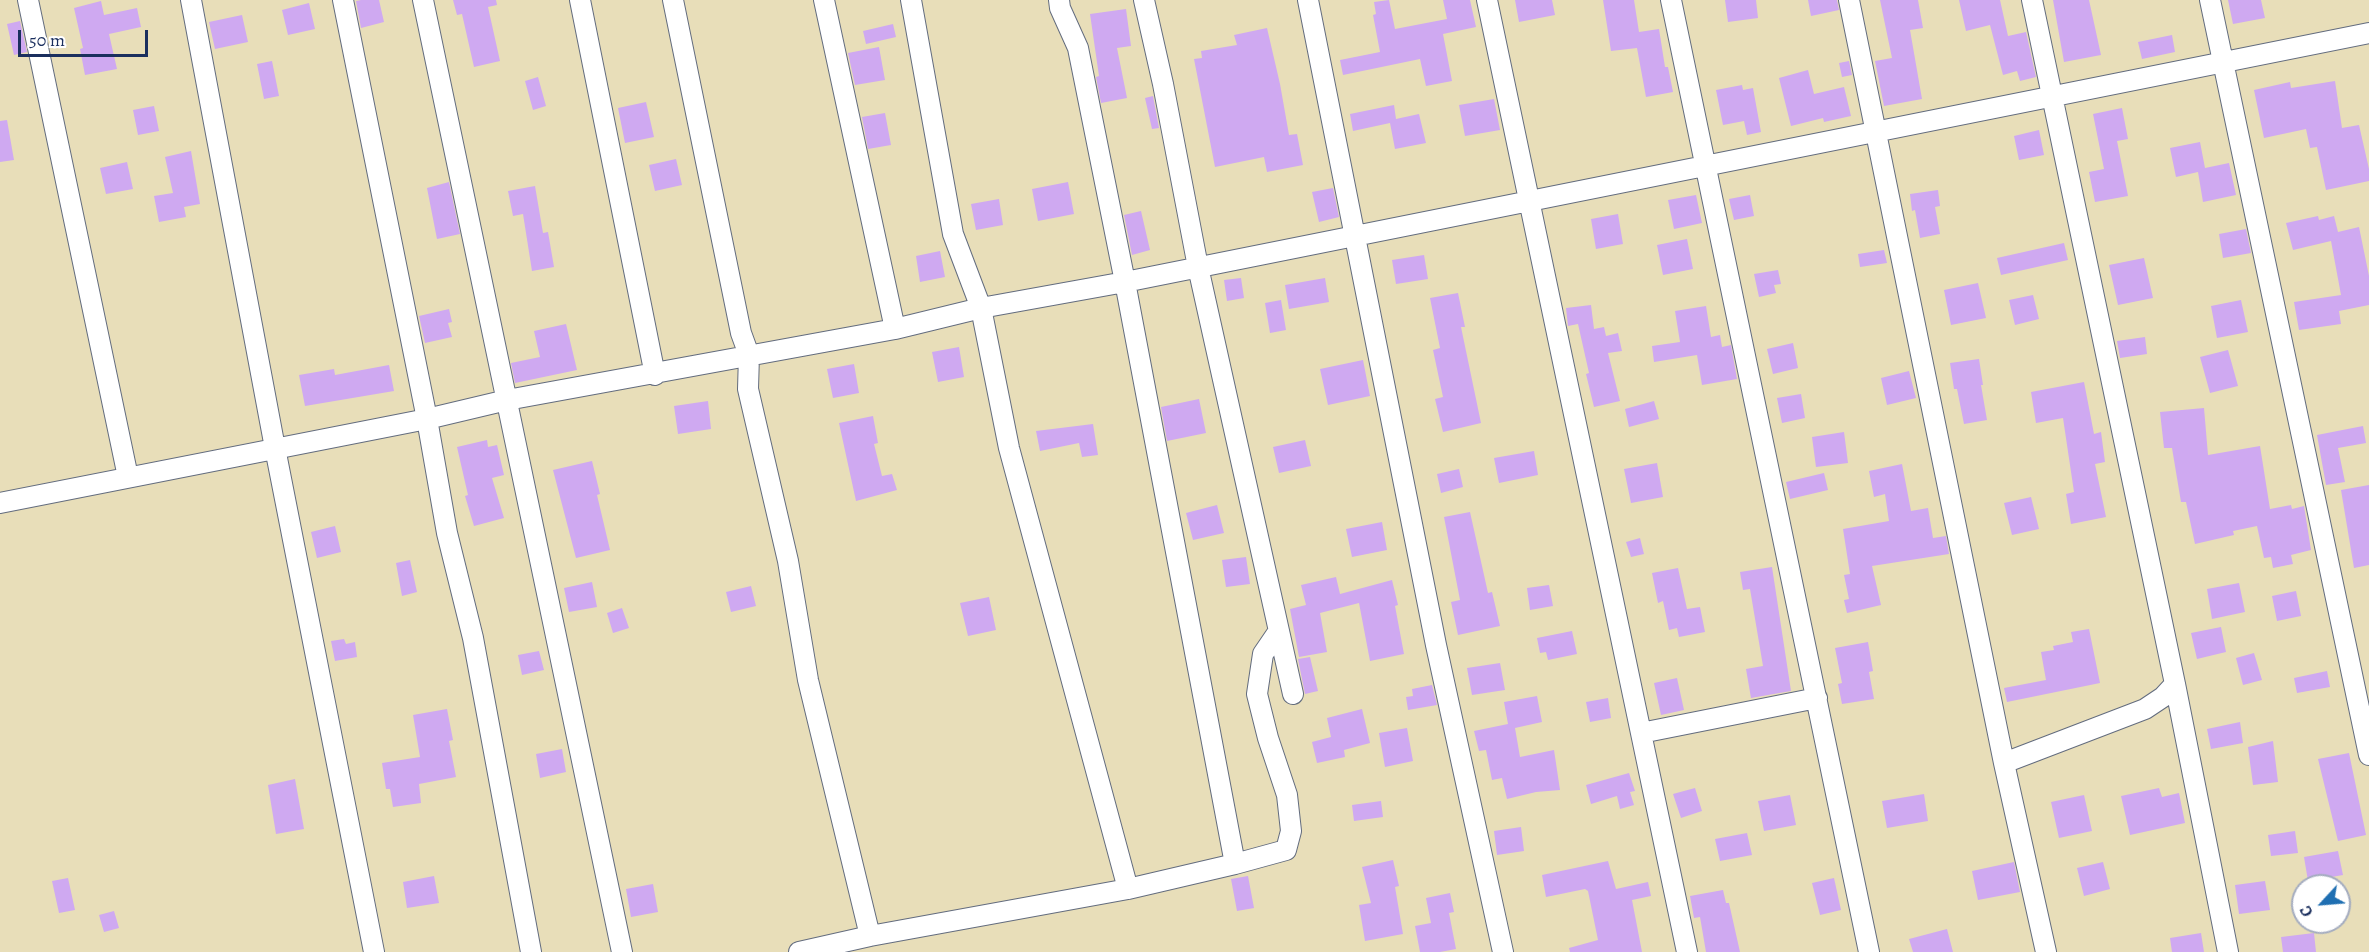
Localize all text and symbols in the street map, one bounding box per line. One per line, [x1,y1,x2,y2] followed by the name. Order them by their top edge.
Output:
[21,18,152,56] scale bar
[29,28,65,52] text: 50 m
[2291,874,2351,934] north arrow
[2295,902,2319,920] text: С

